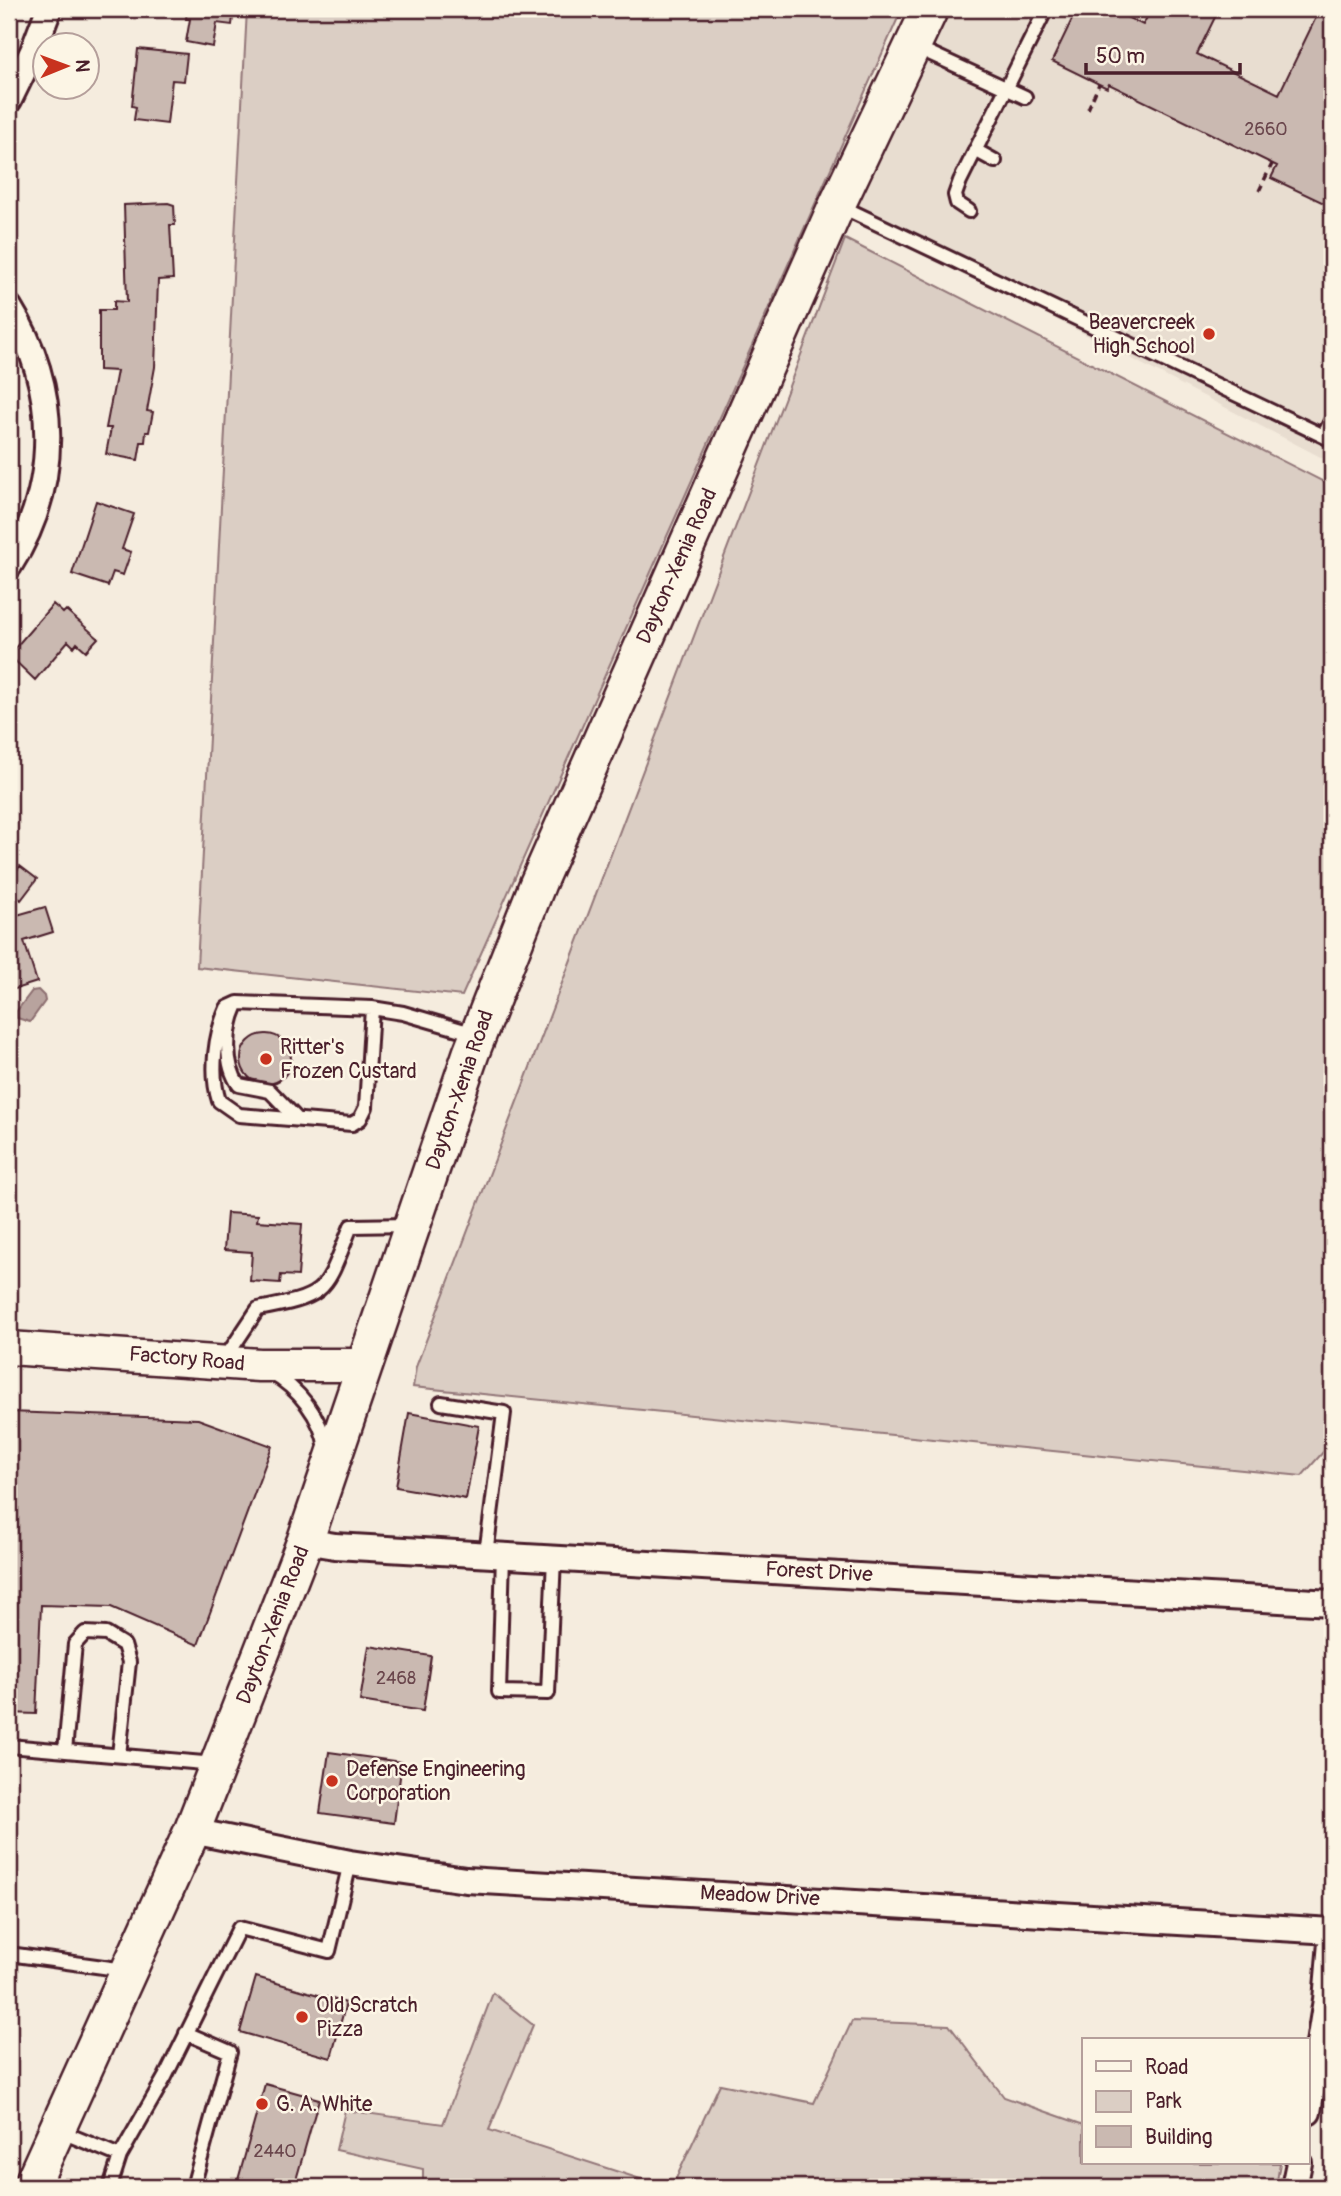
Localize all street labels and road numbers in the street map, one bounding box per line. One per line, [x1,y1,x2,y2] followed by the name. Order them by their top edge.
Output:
[631,484,723,648] street label: Dayton-Xenia Road
[420,1006,500,1174] street label: Dayton-Xenia Road
[128,1340,246,1378] street label: Factory Road
[230,1542,316,1708] street label: Dayton-Xenia Road
[765,1556,874,1588] street label: Forest Drive
[700,1879,821,1913] street label: Meadow Drive

